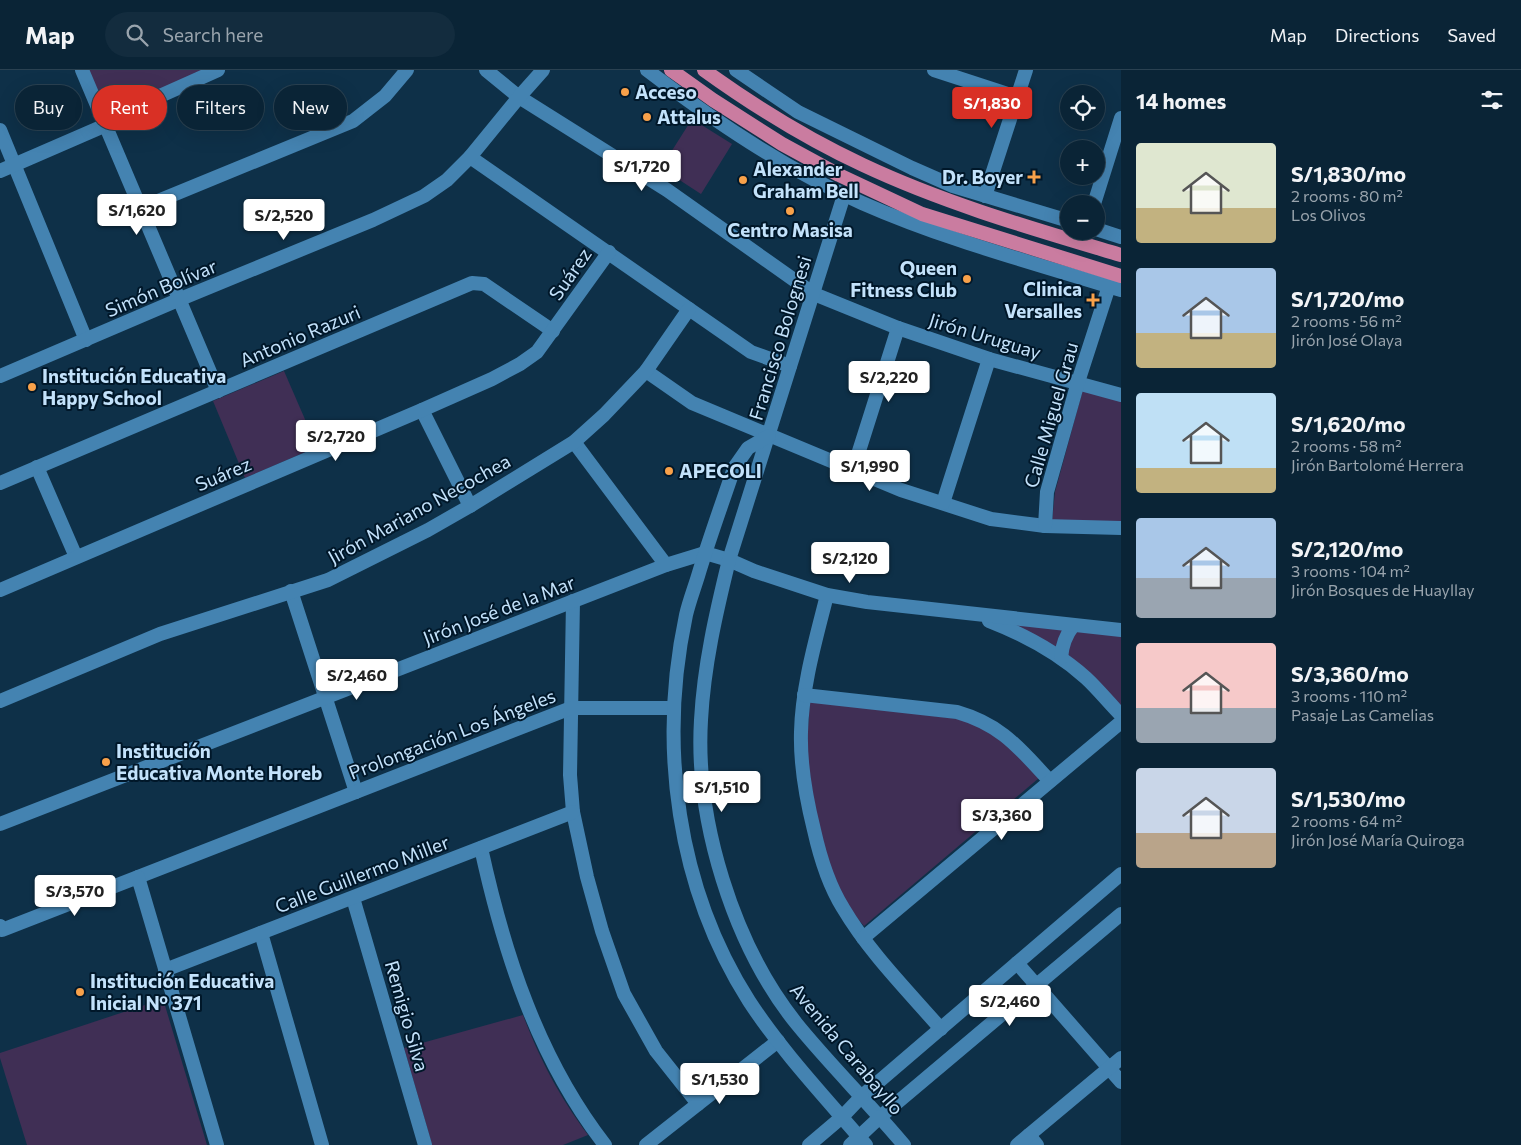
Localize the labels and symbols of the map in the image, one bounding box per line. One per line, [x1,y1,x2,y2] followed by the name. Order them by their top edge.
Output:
[635,80,697,103] place label: Acceso
[619,86,631,98] marker: Acceso
[946,87,1038,129] pin: S/1,830
[657,105,721,128] place label: Attalus
[641,111,653,123] marker: Attalus
[596,150,688,192] pin: S/1,720
[753,157,859,202] place label: Alexander Graham Bell
[942,165,1023,188] place label: Dr. Boyer
[1027,170,1041,184] marker: Dr. Boyer
[737,174,749,186] marker: Alexander Graham Bell
[91,194,183,236] pin: S/1,620
[238,198,330,241] pin: S/2,520
[784,205,796,217] marker: Centro Masisa
[727,218,853,241] place label: Centro Masisa
[543,243,596,304] street label: Suárez
[744,253,815,423] street label: Francisco Bolognesi
[102,254,220,321] street label: Simón Bolívar
[850,256,957,301] place label: Queen Fitness Club
[961,273,973,285] marker: Queen Fitness Club
[1004,277,1082,322] place label: Clinica Versalles
[1086,293,1100,307] marker: Clinica Versalles
[236,300,364,371] street label: Antonio Razuri
[926,308,1044,364] street label: Jirón Uruguay
[1019,339,1082,490] street label: Calle Miguel Grau
[843,360,935,403] pin: S/2,220
[42,364,226,409] place label: Institución Educativa Happy School
[26,381,38,393] marker: Institución Educativa Happy School
[290,420,382,462] pin: S/2,720
[323,449,514,568] street label: Jirón Mariano Necochea
[824,450,916,492] pin: S/1,990
[191,452,254,496] street label: Suárez
[679,459,762,482] place label: APECOLI
[663,465,675,477] marker: APECOLI
[804,542,896,584] pin: S/2,120
[419,570,579,649] street label: Jirón José de la Mar
[311,658,403,701] pin: S/2,460
[345,683,559,784] street label: Prolongación Los Ángeles
[116,739,322,784] place label: Institución Educativa Monte Horeb
[100,756,112,768] marker: Institución Educativa Monte Horeb
[676,770,768,813] pin: S/1,510
[956,798,1048,841] pin: S/3,360
[271,830,453,917] street label: Calle Guillermo Miller
[29,874,121,917] pin: S/3,570
[381,958,434,1074] street label: Remigio Silva
[90,969,274,1014] place label: Institución Educativa Inicial Nº 371
[786,978,909,1119] street label: Avenida Carabayllo
[964,984,1056,1027] pin: S/2,460
[74,986,86,998] marker: Institución Educativa Inicial Nº 371
[674,1062,766,1105] pin: S/1,530

